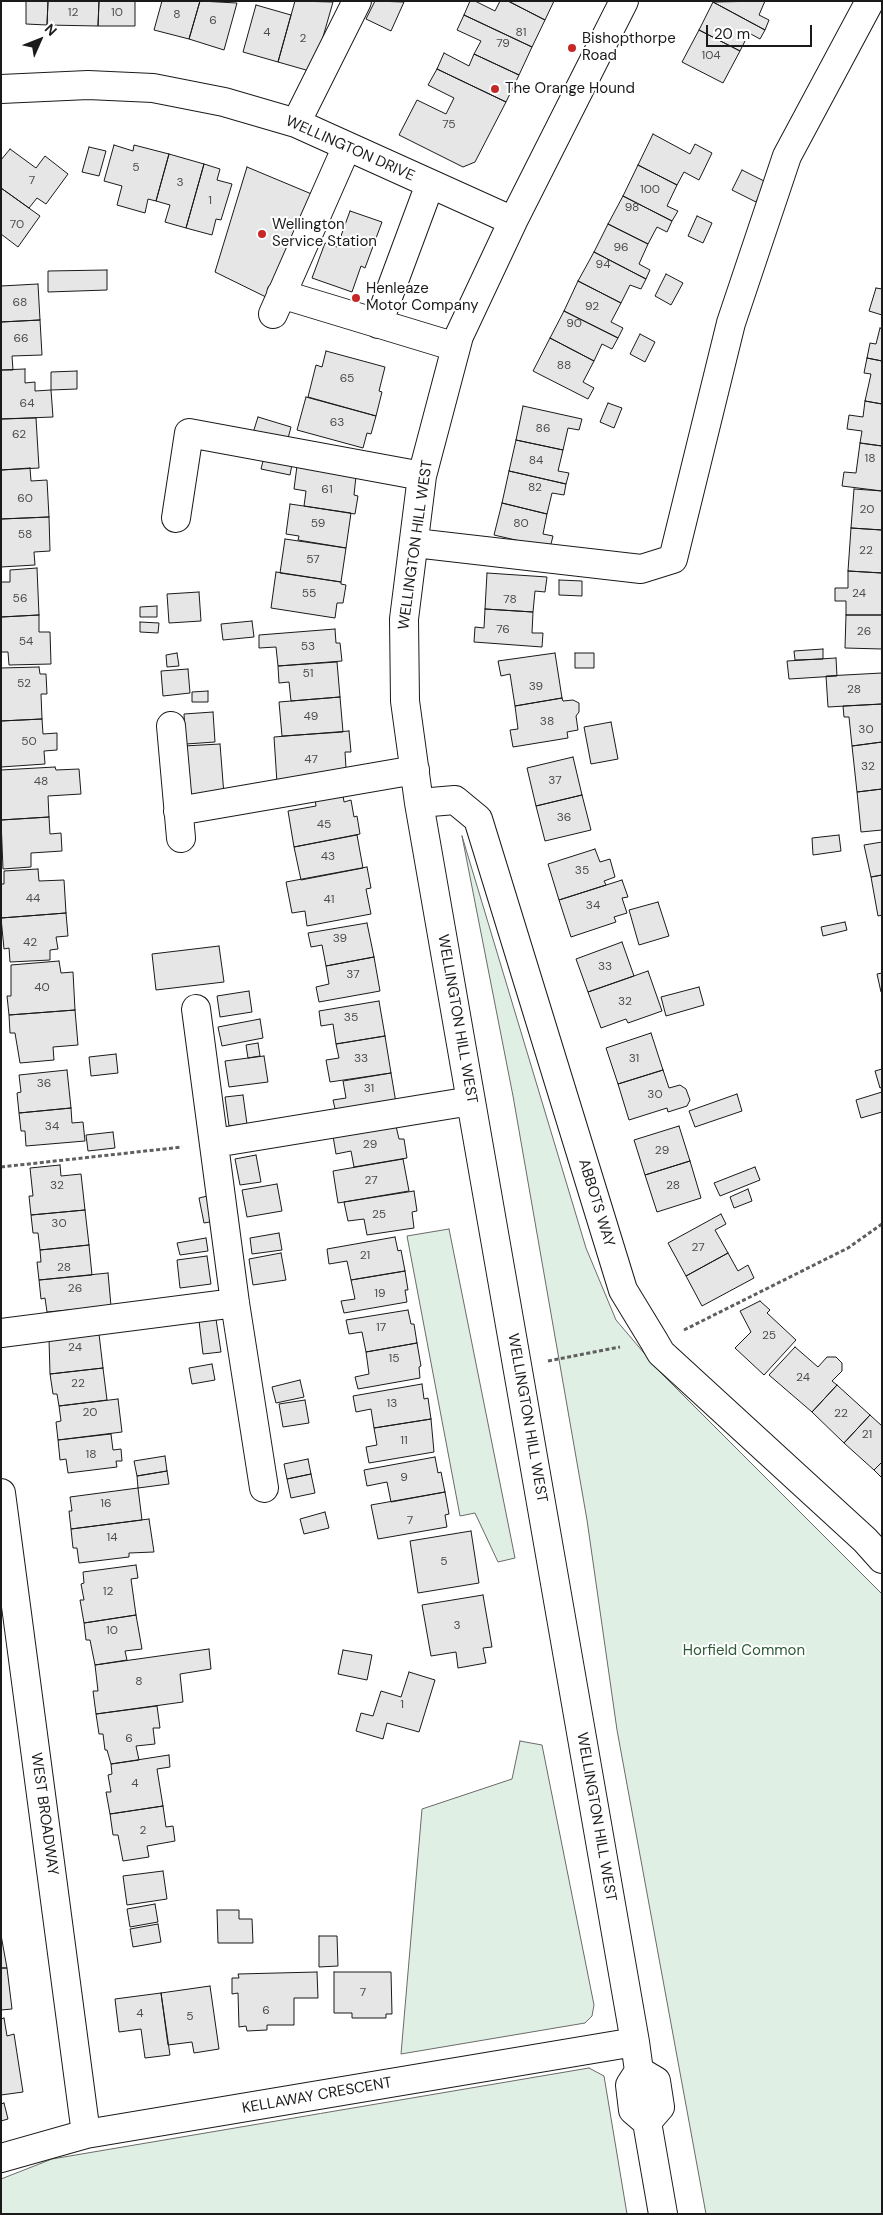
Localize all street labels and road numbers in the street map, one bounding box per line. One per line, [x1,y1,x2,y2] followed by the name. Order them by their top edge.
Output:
[283,112,417,186] street label: WELLINGTON DRIVE
[395,459,437,631] street label: WELLINGTON HILL WEST
[433,933,481,1105] street label: WELLINGTON HILL WEST
[574,1157,618,1249] street label: ABBOTS WAY
[503,1332,551,1504] street label: WELLINGTON HILL WEST
[572,1731,620,1903] street label: WELLINGTON HILL WEST
[26,1752,62,1876] street label: WEST BROADWAY
[241,2074,393,2118] street label: KELLAWAY CRESCENT

